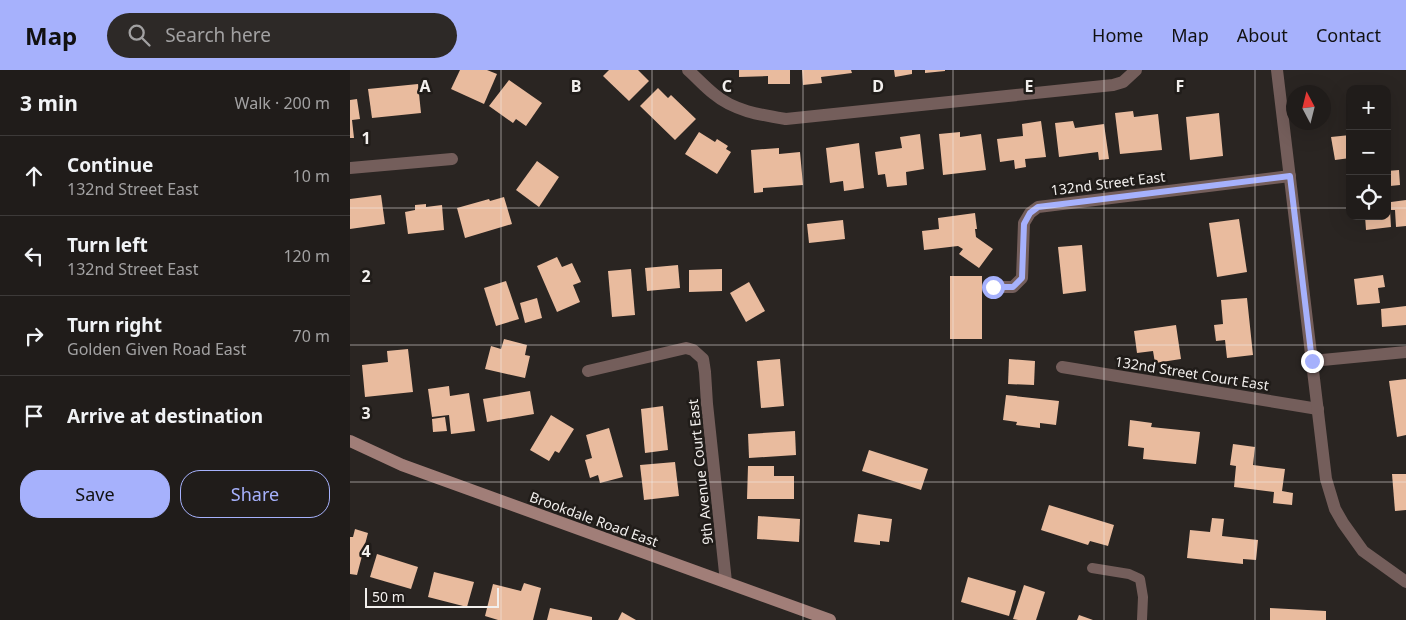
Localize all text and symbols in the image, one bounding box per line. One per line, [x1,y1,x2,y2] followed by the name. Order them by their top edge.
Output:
[107,13,457,58] search box
[25,19,77,52] text: Map
[125,21,153,49] icon: search
[165,22,271,48] text: Search here
[1092,23,1143,47] text: Home
[1171,23,1209,47] text: Map
[1237,23,1288,47] text: About
[1316,23,1381,47] text: Contact
[419,75,431,97] text: A
[571,75,581,97] text: B
[722,75,732,97] text: C
[872,75,884,97] text: D
[1025,75,1034,97] text: E
[1176,75,1184,97] text: F
[1286,85,1331,130] north arrow
[1346,85,1391,220] map controls
[1346,85,1391,130] button: +
[20,89,78,117] text: 3 min
[235,92,330,114] text: Walk · 200 m
[361,127,371,149] text: 1
[1346,130,1391,175] button: −
[67,152,153,178] text: Continue
[20,162,48,190] icon: ahead
[293,165,330,187] text: 10 m
[1050,167,1166,199] street label: 132nd Street East
[1346,175,1391,220] button: locate
[67,178,199,200] text: 132nd Street East
[67,232,148,258] text: Turn left
[20,242,48,270] icon: left
[283,245,330,267] text: 120 m
[67,258,199,280] text: 132nd Street East
[361,265,371,287] text: 2
[982,276,1005,299] route start
[67,312,162,338] text: Turn right
[20,322,48,350] icon: right
[293,325,330,347] text: 70 m
[67,338,246,360] text: Golden Given Road East
[1301,350,1324,373] route end
[1114,351,1270,395] street label: 132nd Street Court East
[683,398,717,546] street label: 9th Avenue Court East
[20,402,48,430] icon: arrive
[361,402,371,424] text: 3
[67,403,263,429] text: Arrive at destination
[20,470,170,518] button: Save
[180,470,330,518] button: Share
[527,487,661,551] street label: Brookdale Road East
[361,540,371,562] text: 4
[365,585,499,608] scale bar
[372,587,405,606] text: 50 m

